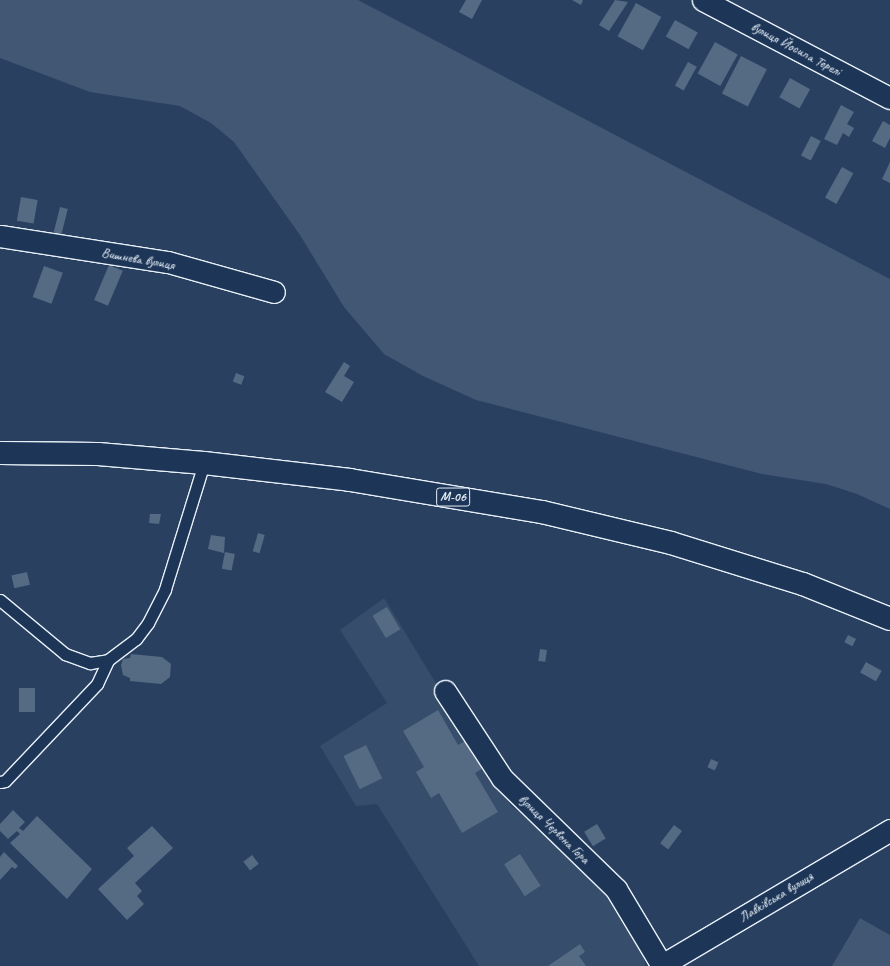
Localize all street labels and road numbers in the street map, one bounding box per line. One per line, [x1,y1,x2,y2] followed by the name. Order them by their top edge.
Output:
[748,18,844,80] street label: вулиця Йосипа Терелі
[100,244,176,274] street label: Вишнева вулиця
[436,486,470,508] road number: М-06
[515,791,593,867] street label: вулиця Червона Гора
[736,868,816,926] street label: Лавківська вулиця

